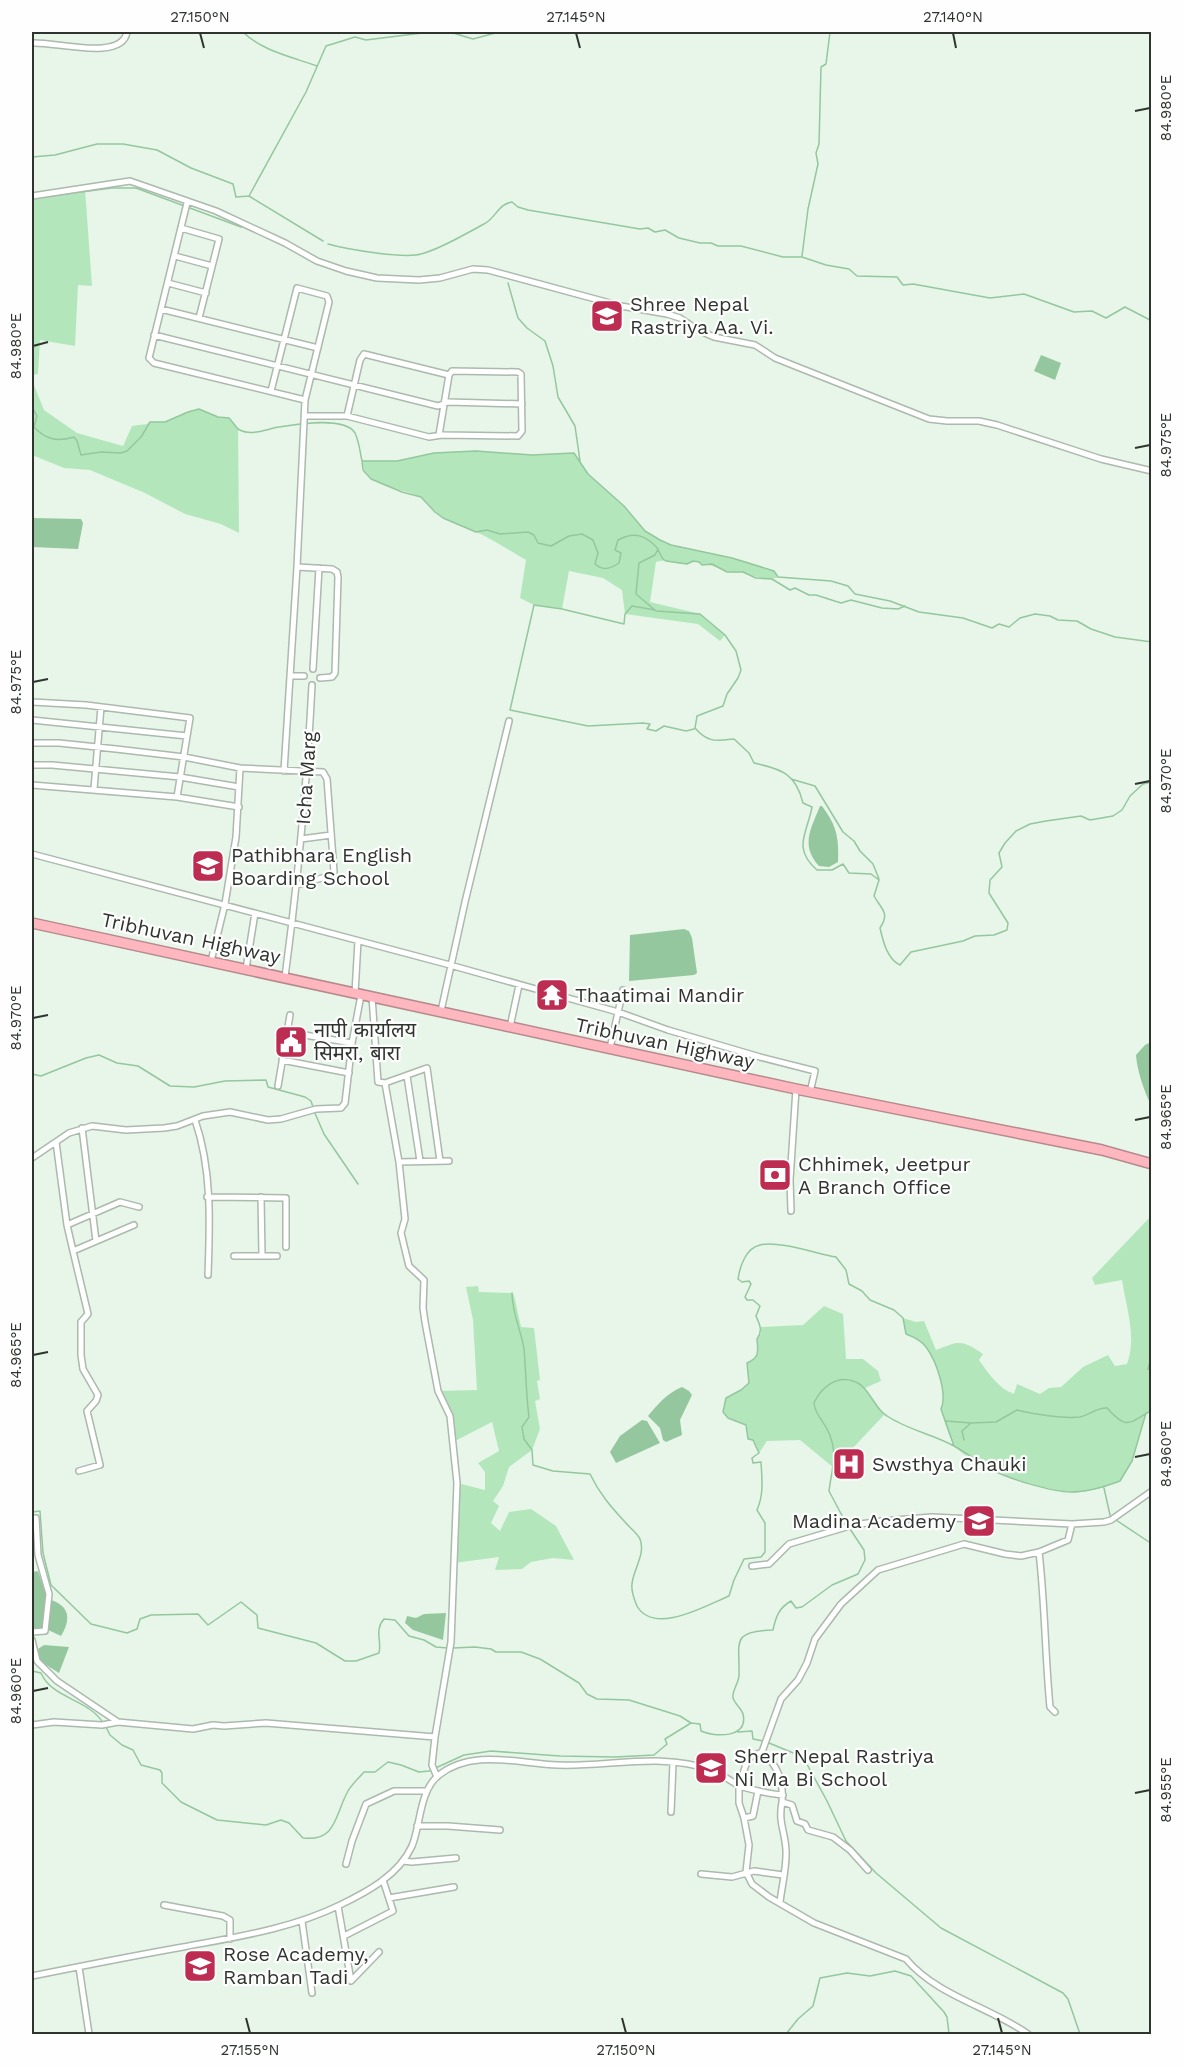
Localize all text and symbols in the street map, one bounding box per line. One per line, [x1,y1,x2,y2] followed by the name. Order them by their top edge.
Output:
[170,8,230,26] text: 27.150°N
[546,8,606,26] text: 27.145°N
[923,8,983,26] text: 27.140°N
[1157,75,1175,141] text: 84.980°E
[630,292,774,339] place label: Shree Nepal Rastriya Aa. Vi.
[589,298,625,334] school or university icon: Shree Nepal Rastriya Aa. Vi.
[7,313,25,379] text: 84.980°E
[1157,413,1175,477] text: 84.975°E
[7,650,25,714] text: 84.975°E
[291,730,321,826] street label: Icha Marg
[1157,748,1175,814] text: 84.970°E
[231,843,412,890] place label: Pathibhara English Boarding School
[190,848,226,884] school or university icon: Pathibhara English Boarding School
[99,907,283,969] street label: Tribhuvan Highway
[534,977,570,1013] temple icon: Thaatimai Mandir
[575,983,744,1007] place label: Thaatimai Mandir
[7,985,25,1051] text: 84.970°E
[573,1012,757,1074] street label: Tribhuvan Highway
[314,1018,417,1065] place label: नापी कार्यालय सिमरा, बारा
[273,1024,309,1060] public building icon: नापी कार्यालय सिमरा, बारा
[1157,1084,1175,1150] text: 84.965°E
[798,1152,971,1199] place label: Chhimek, Jeetpur A Branch Office
[757,1157,793,1193] bank icon: Chhimek, Jeetpur A Branch Office
[7,1322,25,1388] text: 84.965°E
[1157,1421,1175,1487] text: 84.960°E
[831,1446,867,1482] hospital icon: Swsthya Chauki
[872,1452,1027,1476] place label: Swsthya Chauki
[961,1503,997,1539] school or university icon: Madina Academy
[792,1509,957,1533] place label: Madina Academy
[7,1658,25,1724] text: 84.960°E
[734,1744,934,1791] place label: Sherr Nepal Rastriya Ni Ma Bi School
[693,1750,729,1786] school or university icon: Sherr Nepal Rastriya Ni Ma Bi School
[1157,1757,1175,1823] text: 84.955°E
[223,1942,369,1989] place label: Rose Academy, Ramban Tadi
[182,1948,218,1984] school or university icon: Rose Academy, Ramban Tadi
[221,2041,279,2059] text: 27.155°N
[596,2041,656,2059] text: 27.150°N
[972,2041,1032,2059] text: 27.145°N

